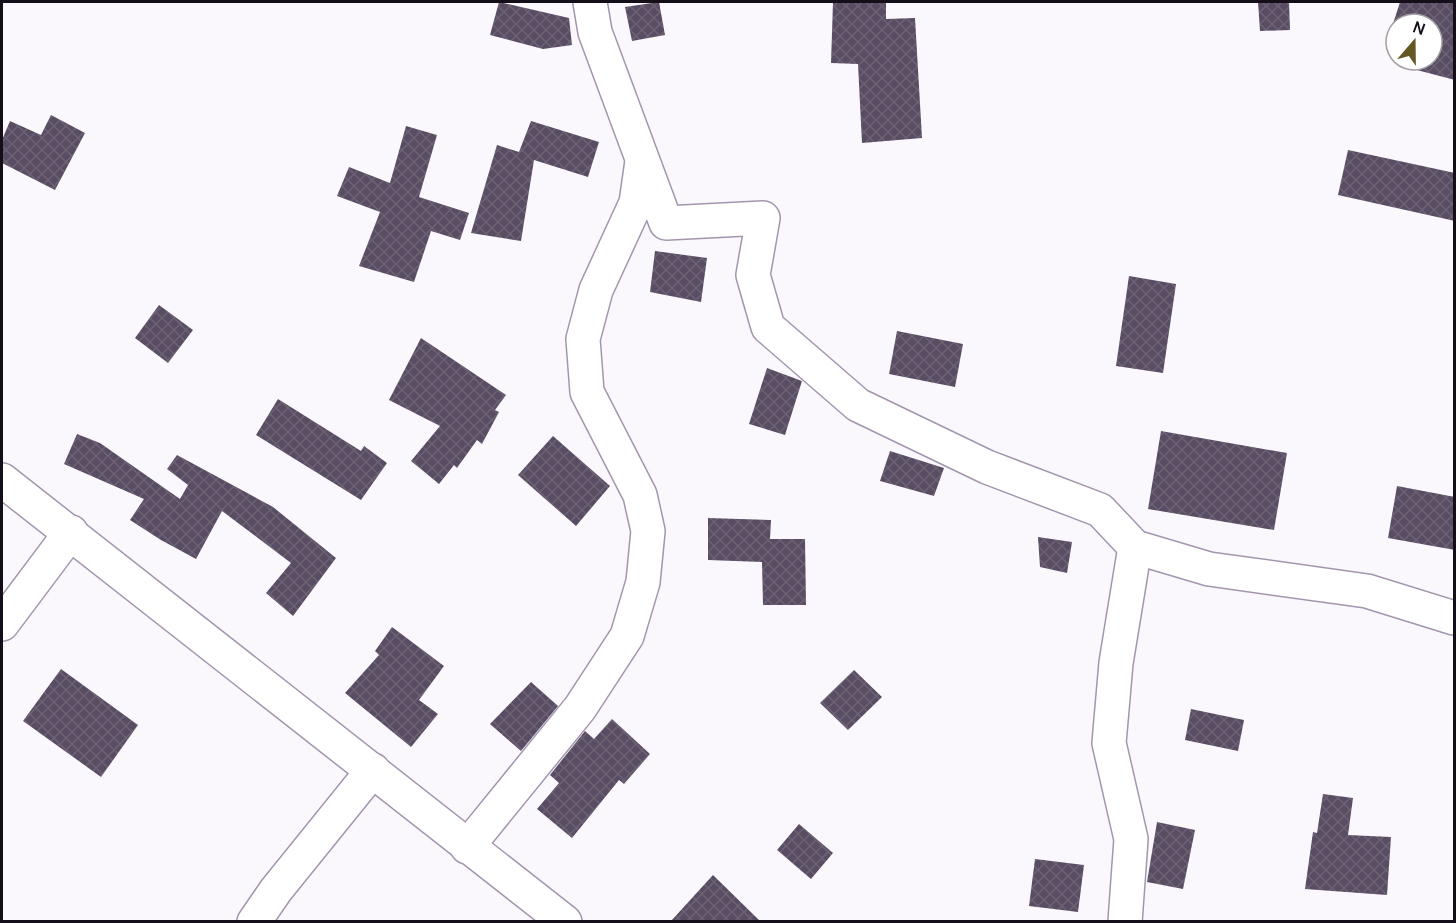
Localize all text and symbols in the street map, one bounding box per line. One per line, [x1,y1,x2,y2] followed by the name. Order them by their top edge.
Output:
[1384,12,1444,72] north arrow
[1410,16,1428,40] text: N

